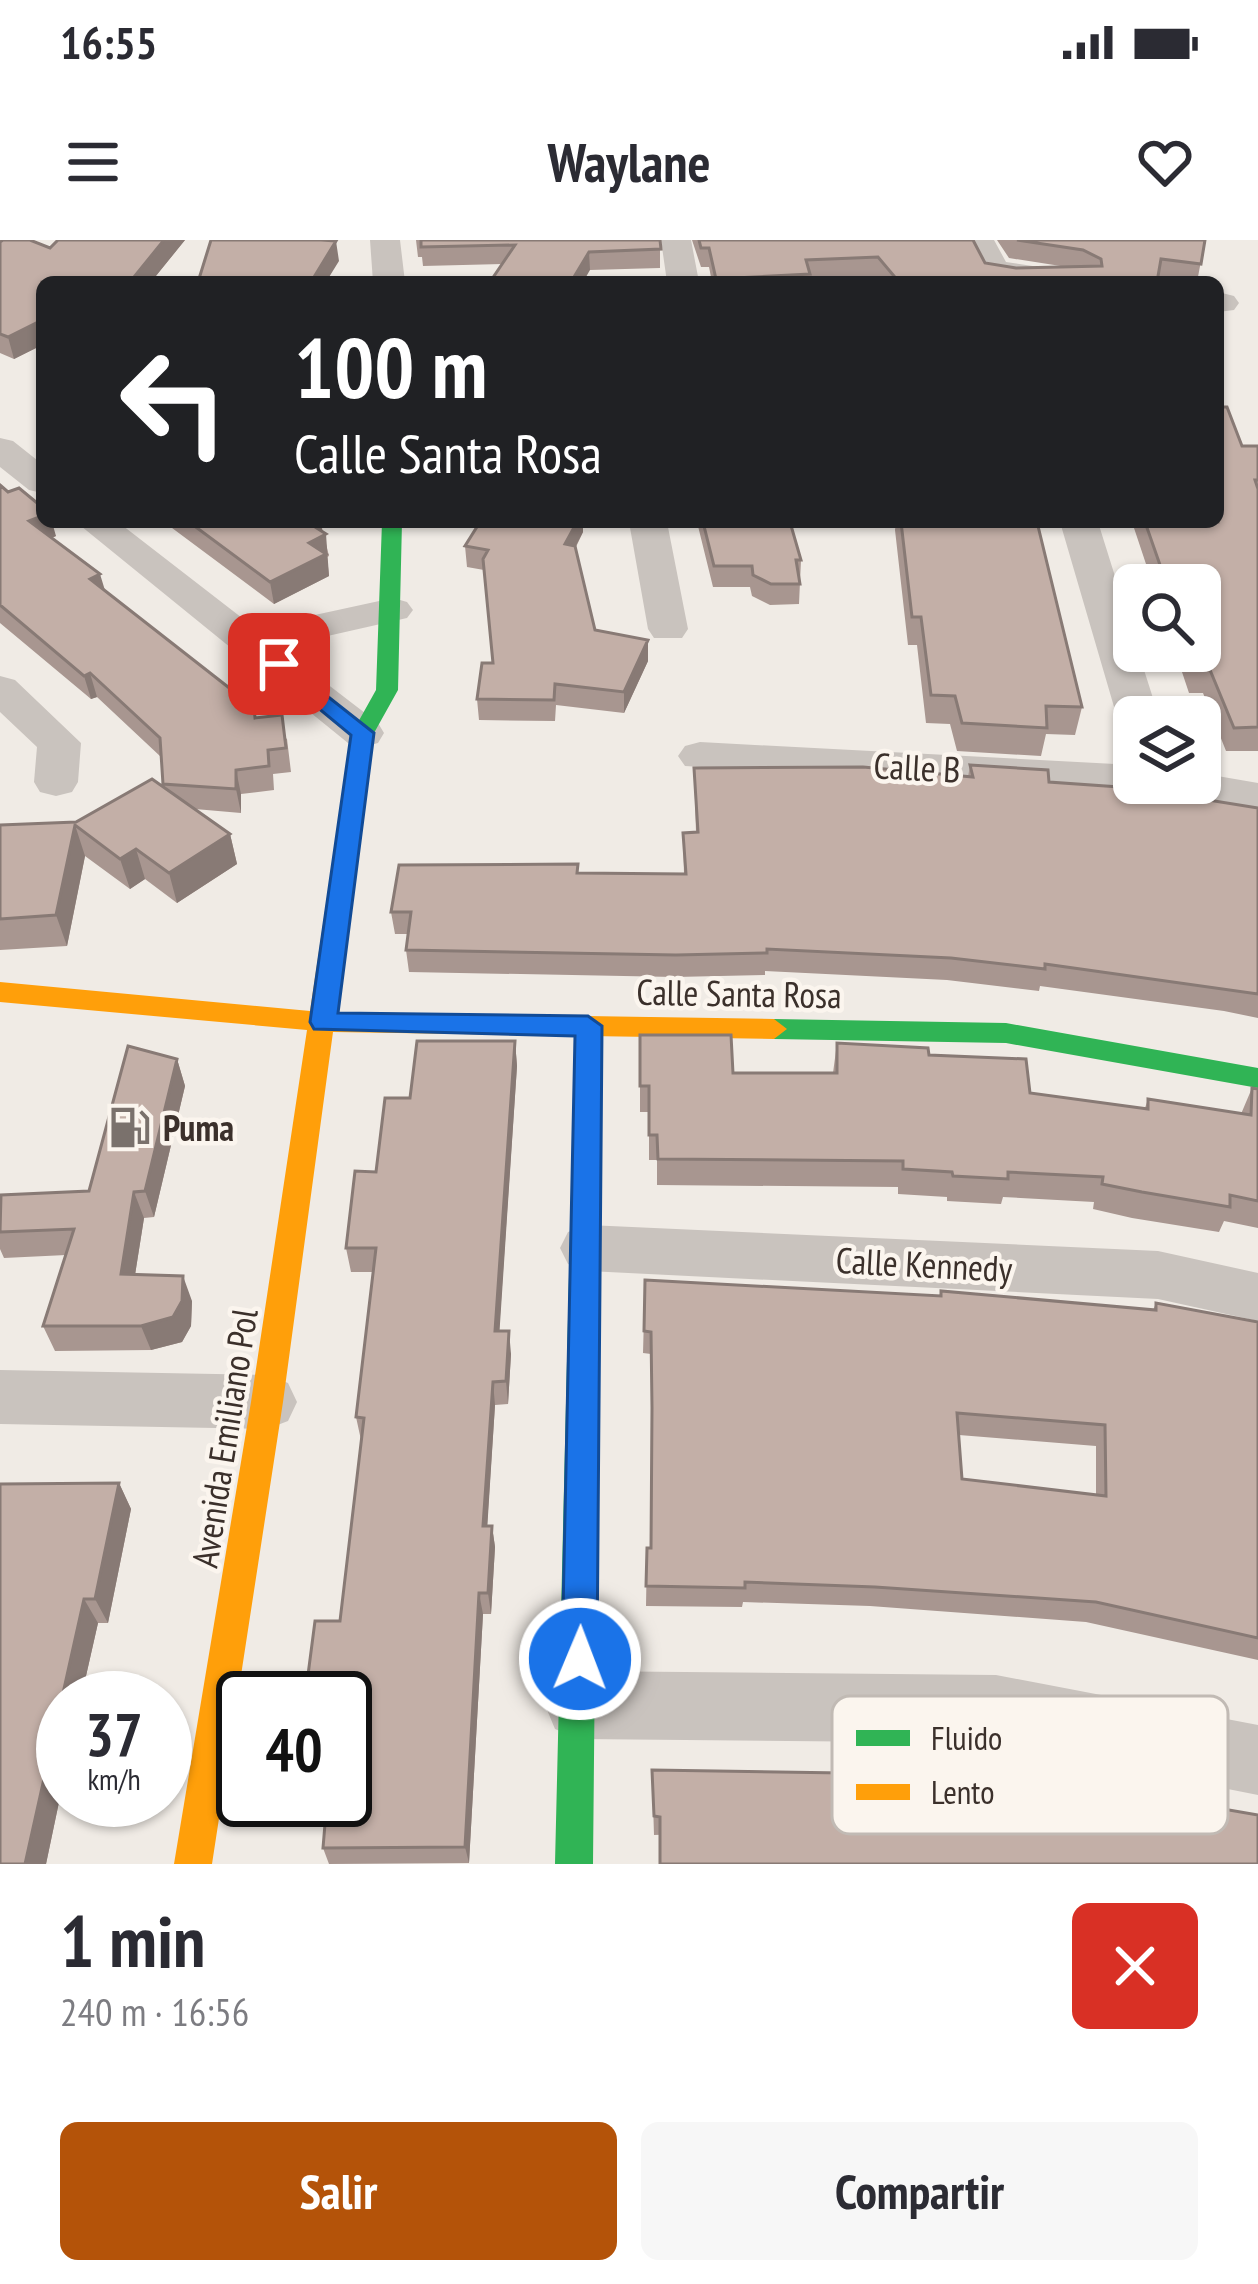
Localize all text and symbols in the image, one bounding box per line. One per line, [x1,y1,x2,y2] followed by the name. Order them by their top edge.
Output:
[60,13,157,71] text: 16:55
[547,127,711,197] text: Waylane
[60,129,126,195] icon: menu
[1132,129,1198,195] icon: heart
[294,312,487,421] text: 100 m
[96,324,252,480] icon: left
[294,418,602,488] text: Calle Santa Rosa
[1113,564,1221,804] map controls
[1113,564,1221,672] button: search
[228,613,330,715] pin
[246,631,312,697] icon: arrive
[1113,696,1221,804] button: layers
[873,741,961,793] street label: Calle B
[636,968,842,1018] street label: Calle Santa Rosa
[106,1104,152,1150] fuel station icon: Puma
[163,1104,234,1151] place label: Puma
[835,1236,1014,1292] street label: Calle Kennedy
[180,1305,268,1571] street label: Avenida Emiliano Pol
[517,1596,643,1722] position arrow
[216,1671,372,1827] speed limit sign: 40
[85,1695,143,1773] text: 37
[832,1696,1228,1834] legend
[931,1716,1002,1759] text: Fluido
[87,1759,141,1798] text: km/h
[931,1770,994,1813] text: Lento
[60,1894,205,1987] text: 1 min
[1072,1903,1198,2029] button: close
[60,1986,249,2037] text: 240 m · 16:56
[60,2122,617,2260] button: Salir
[641,2122,1198,2260] button: Compartir

